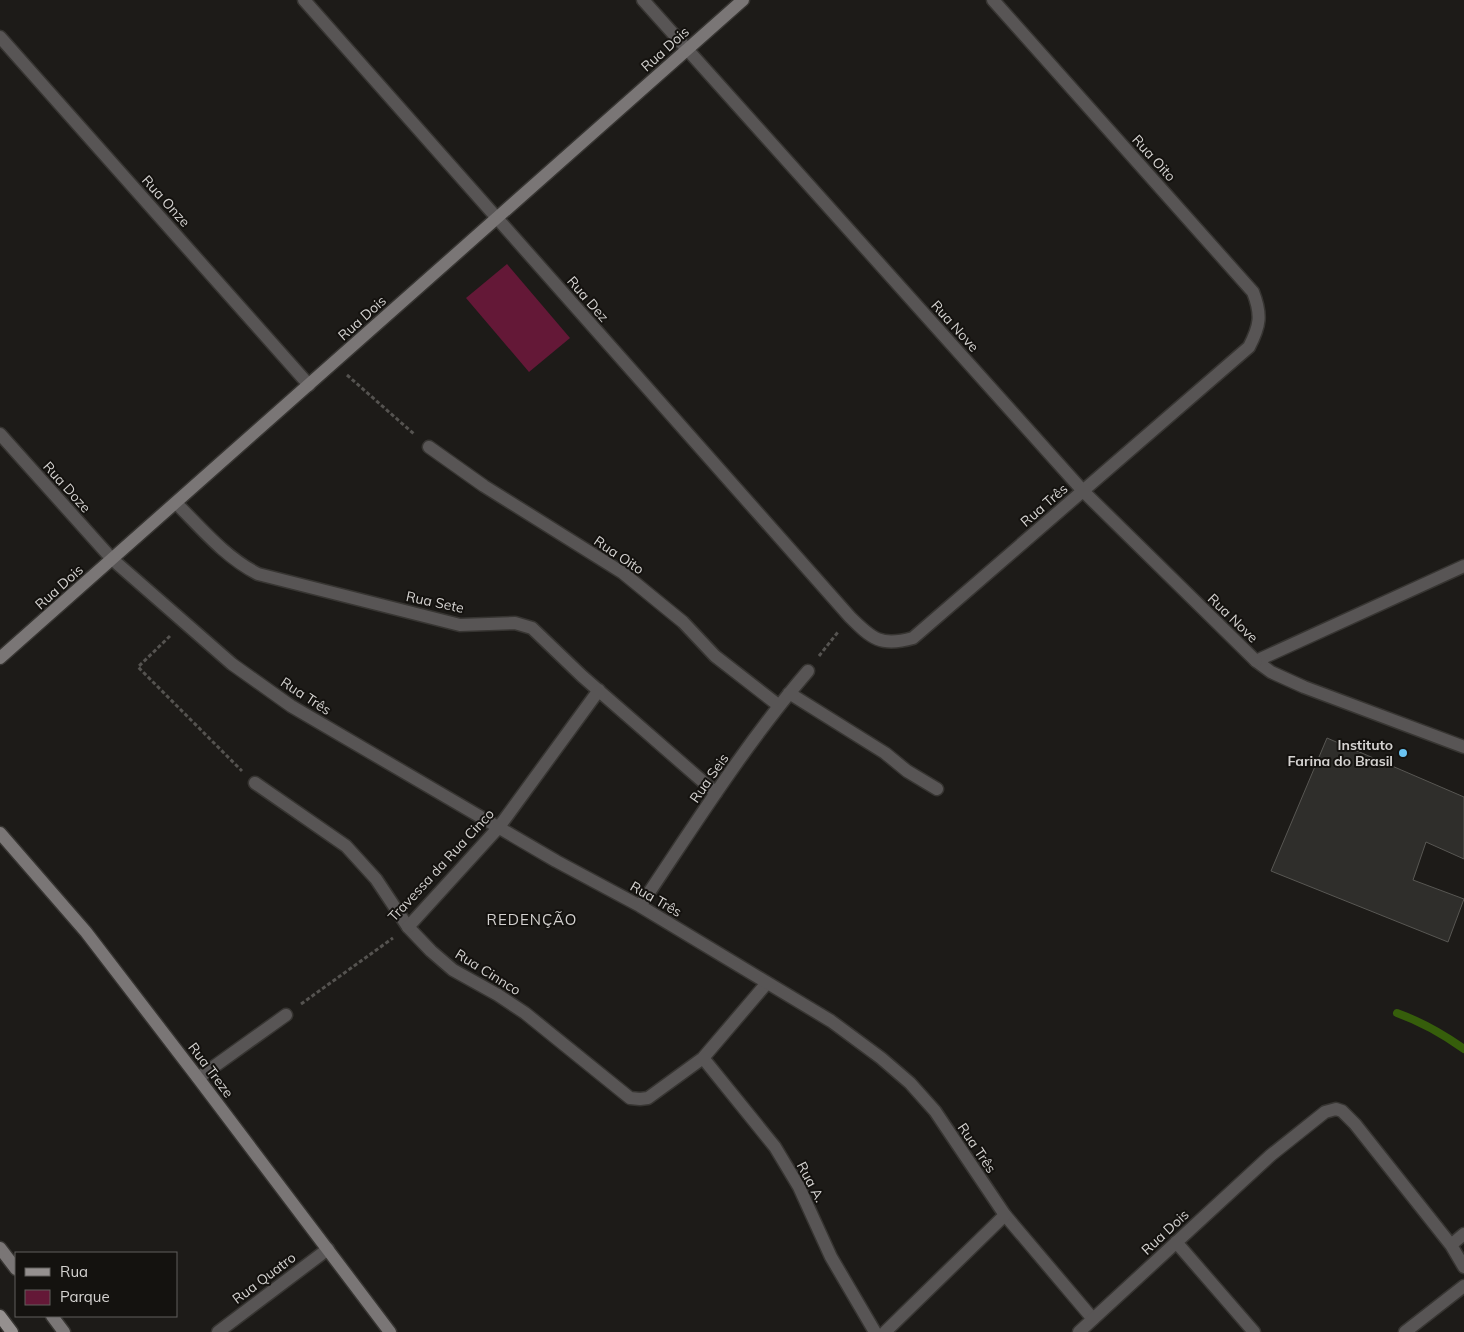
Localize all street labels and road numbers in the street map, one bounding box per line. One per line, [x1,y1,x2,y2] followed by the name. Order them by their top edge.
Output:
[637,23,693,75] street label: Rua Dois
[1128,131,1180,185] street label: Rua Oito
[138,171,194,231] street label: Rua Onze
[563,272,613,326] street label: Rua Dez
[334,292,390,344] street label: Rua Dois
[927,297,983,355] street label: Rua Nove
[39,458,95,516] street label: Rua Doze
[1017,480,1071,530] street label: Rua Três
[590,532,648,578] street label: Rua Oito
[31,561,87,613] street label: Rua Dois
[404,587,466,617] street label: Rua Sete
[1204,590,1262,646] street label: Rua Nove
[277,673,335,719] street label: Rua Três
[685,750,733,806] street label: Rua Seis
[384,805,498,925] street label: Travessa da Rua Cinco
[627,877,685,921] street label: Rua Três
[452,945,524,999] street label: Rua Cinnco
[184,1039,238,1101] street label: Rua Treze
[954,1119,1000,1177] street label: Rua Três
[793,1159,829,1205] street label: Rua A.
[1137,1205,1193,1259] street label: Rua Dois
[229,1248,299,1308] street label: Rua Quatro

